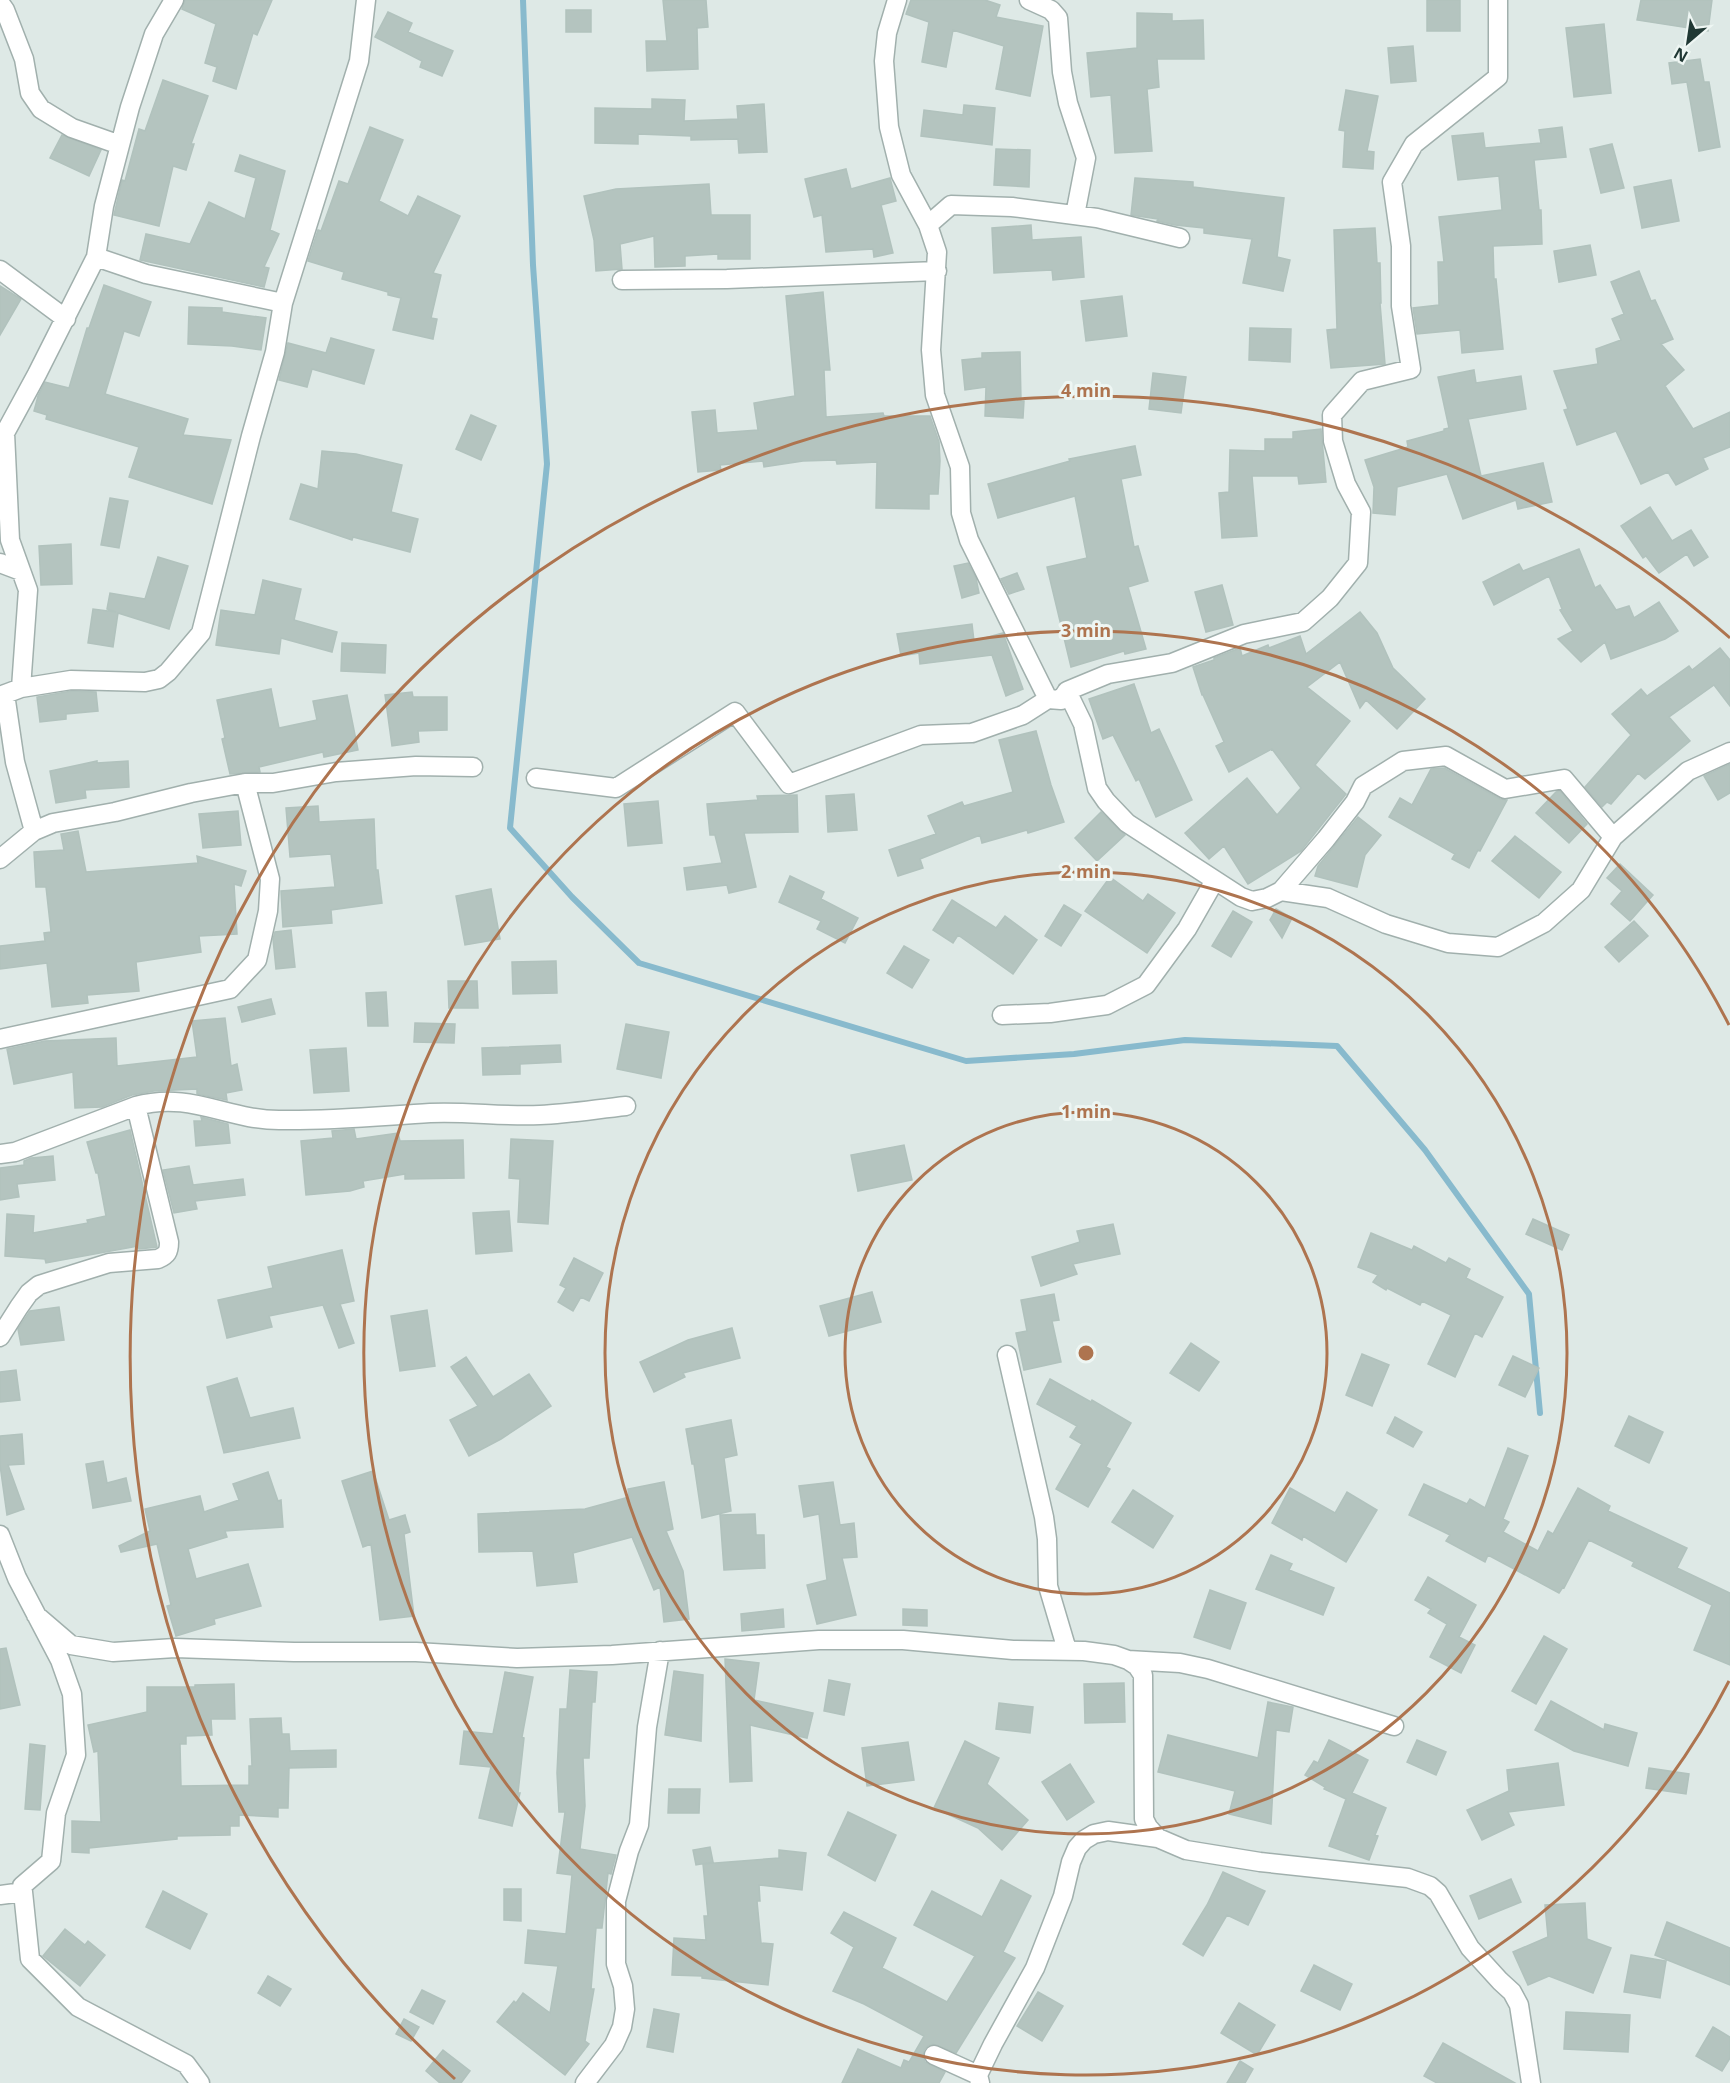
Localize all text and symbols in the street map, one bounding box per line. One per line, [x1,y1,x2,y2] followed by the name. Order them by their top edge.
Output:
[1658,12,1718,72] north arrow
[1670,42,1692,68] text: N
[1061,378,1111,402] text: 4 min
[1061,618,1111,642] text: 3 min
[1061,859,1111,883] text: 2 min
[1061,1099,1111,1123] text: 1 min
[1076,1343,1096,1363] centre of rings

